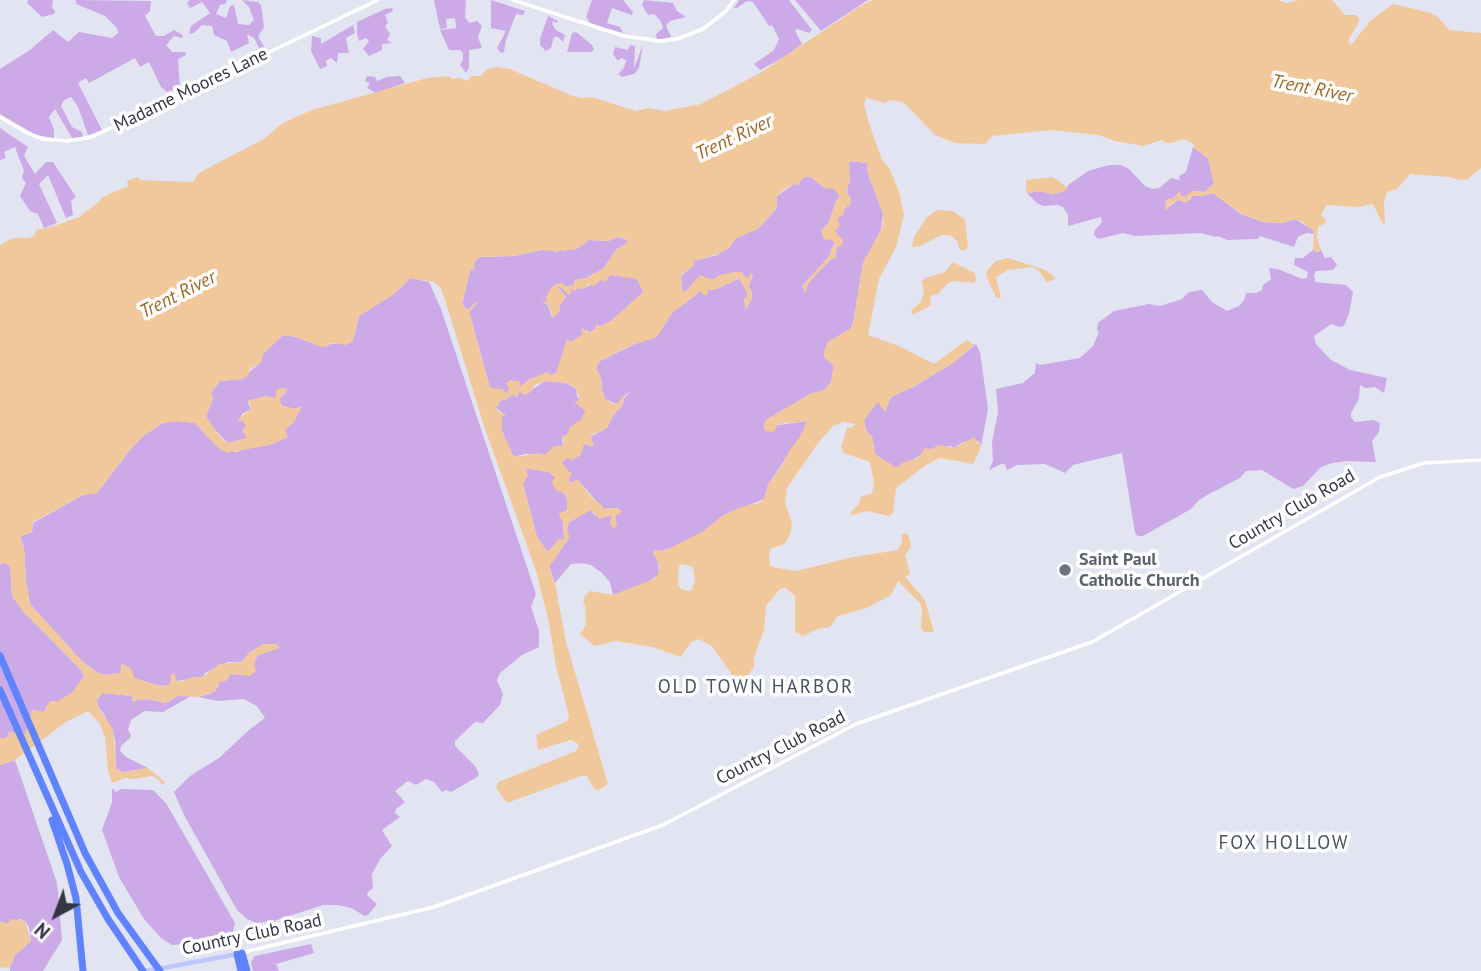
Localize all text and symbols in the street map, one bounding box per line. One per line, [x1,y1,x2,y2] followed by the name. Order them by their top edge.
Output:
[111,43,271,137] street label: Madame Moores Lane
[1269,70,1355,108] water label: Trent River
[692,110,776,166] water label: Trent River
[136,266,220,324] water label: Trent River
[1225,465,1359,555] street label: Country Club Road
[1079,549,1200,592] place label: Saint Paul Catholic Church
[1057,562,1073,578] marker: Saint Paul Catholic Church
[660,677,852,699] district label: OLD TOWN HARBOR
[713,706,849,790] street label: Country Club Road
[1220,833,1348,855] district label: FOX HOLLOW
[21,880,91,950] north arrow
[180,910,324,960] street label: Country Club Road
[30,918,55,944] text: N

